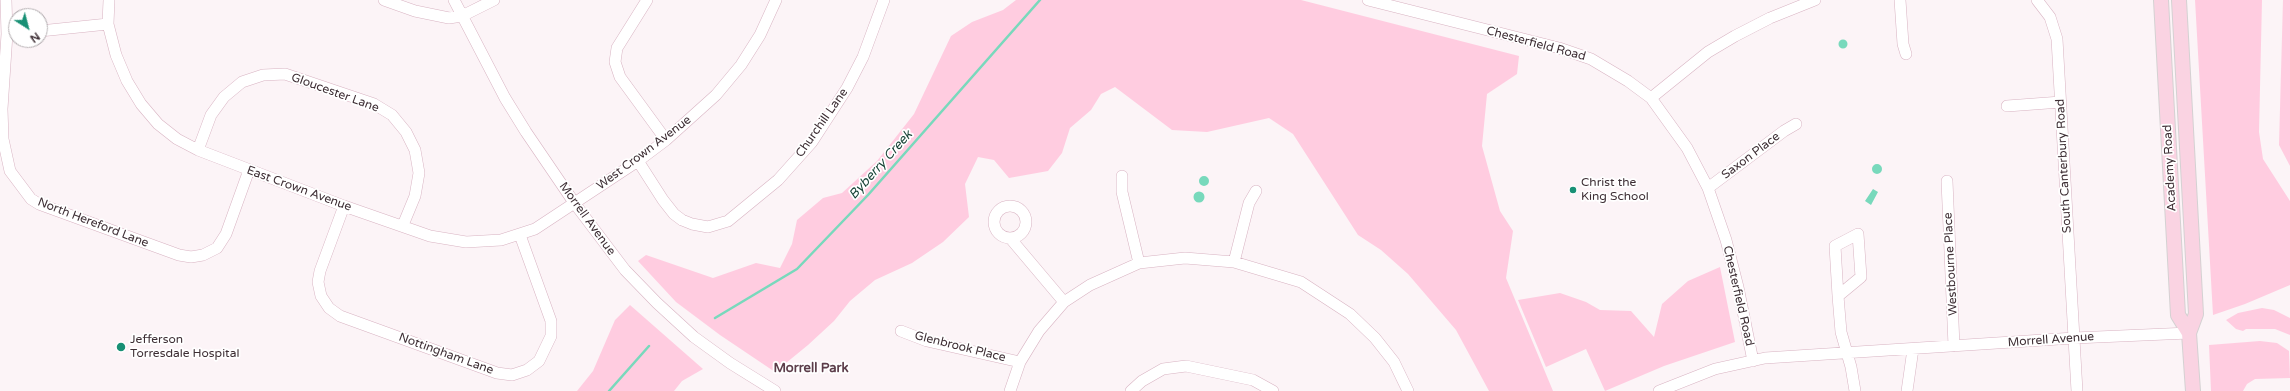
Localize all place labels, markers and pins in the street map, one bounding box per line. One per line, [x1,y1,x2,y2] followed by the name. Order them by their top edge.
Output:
[1581,176,1649,204] place label: Christ the King School
[1568,185,1578,195] marker: Christ the King School
[130,333,239,361] place label: Jefferson Torresdale Hospital
[115,341,127,353] marker: Jefferson Torresdale Hospital

